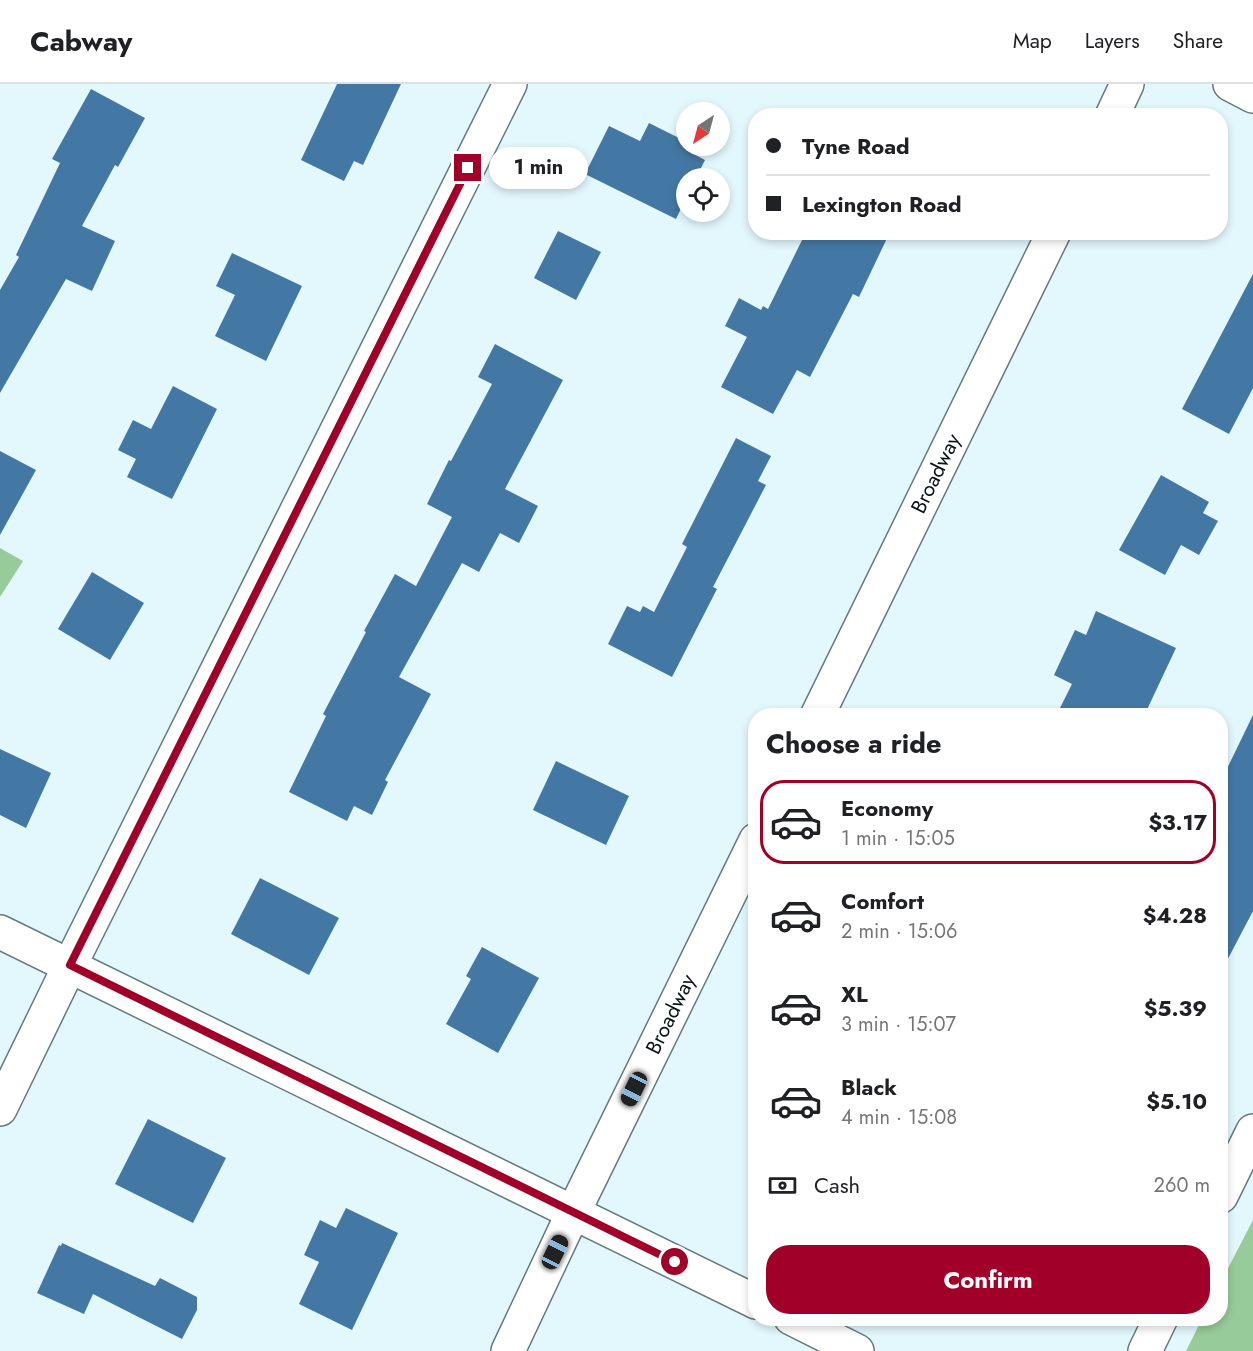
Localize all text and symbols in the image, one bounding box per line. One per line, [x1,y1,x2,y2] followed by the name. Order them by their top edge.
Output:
[30,21,132,62] text: Cabway
[1013,26,1052,56] text: Map
[1085,26,1140,56] text: Layers
[1173,26,1223,56] text: Share
[676,102,730,156] north arrow
[676,102,730,222] map controls
[802,130,910,162] text: Tyne Road
[489,147,588,189] callout: 1 min
[514,153,563,182] text: 1 min
[454,154,481,181] route end
[676,168,730,222] button: locate
[802,188,962,220] text: Lexington Road
[903,428,968,519] street label: Broadway
[766,724,941,763] text: Choose a ride
[841,792,933,824] text: Economy
[769,795,823,849] icon: car
[1148,806,1207,838] text: $3.17
[841,824,955,853] text: 1 min · 15:05
[841,885,924,917] text: Comfort
[769,888,823,942] icon: car
[1143,899,1207,931] text: $4.28
[841,917,957,946] text: 2 min · 15:06
[638,968,703,1059] street label: Broadway
[841,978,868,1010] text: XL
[769,981,823,1035] icon: car
[1144,992,1207,1024] text: $5.39
[841,1010,956,1039] text: 3 min · 15:07
[618,1069,650,1109] car
[841,1071,897,1103] text: Black
[769,1074,823,1128] icon: car
[1146,1085,1207,1117] text: $5.10
[841,1103,957,1132] text: 4 min · 15:08
[766,1169,799,1202] icon: cash
[814,1169,860,1201] text: Cash
[1154,1171,1210,1200] text: 260 m
[539,1232,571,1272] car
[766,1245,1210,1314] button: Confirm
[661,1248,688,1275] route start

